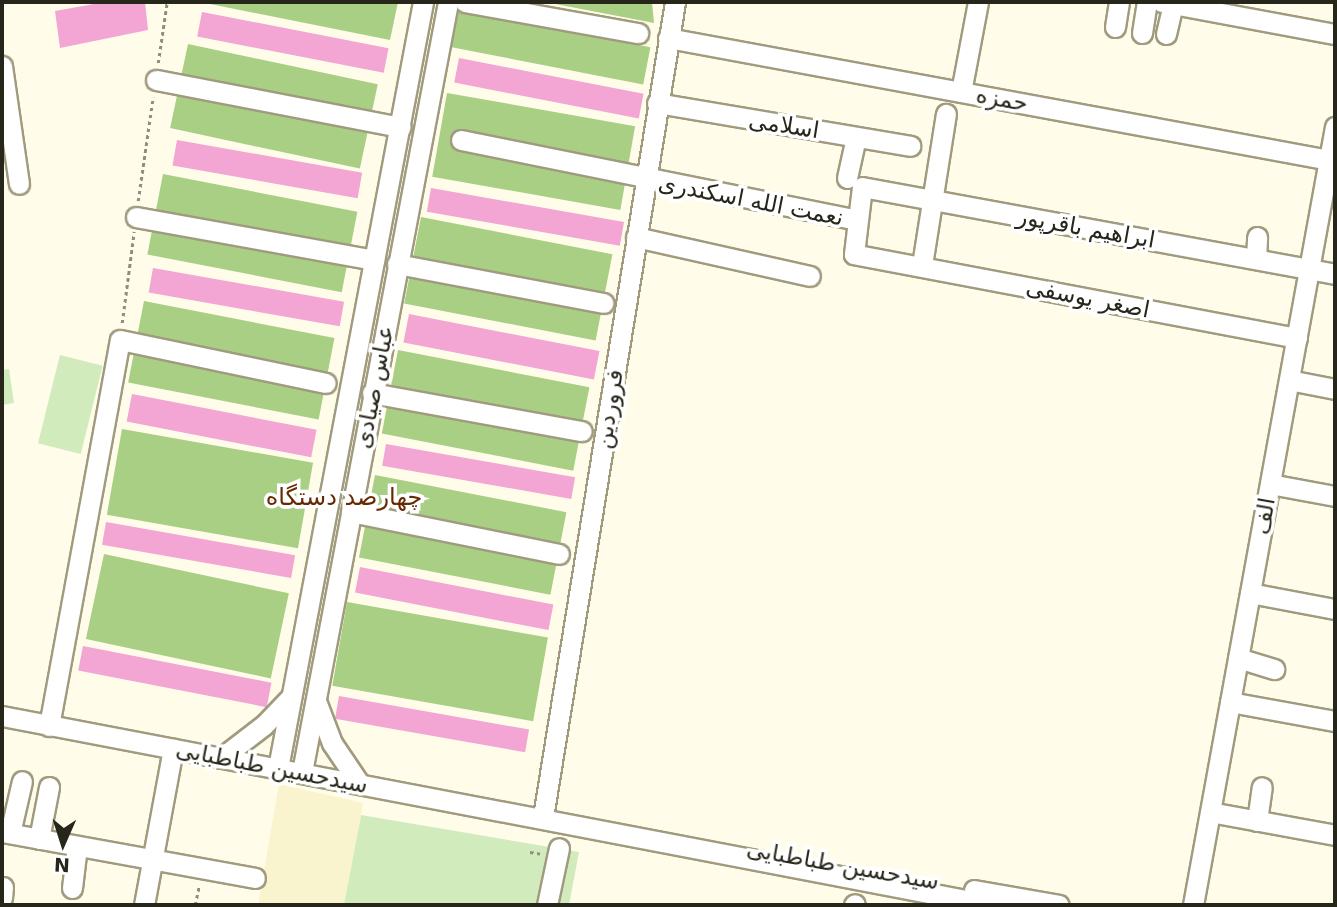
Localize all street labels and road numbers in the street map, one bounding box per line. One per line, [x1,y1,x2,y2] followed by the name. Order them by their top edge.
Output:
[974,81,1030,117] street label: حمزه
[747,106,821,144] street label: اسلامی
[656,169,846,231] street label: نعمت الله اسکندری
[1015,202,1157,254] street label: ابراهیم باقرپور
[1024,272,1152,324] street label: اصغر یوسفی
[349,323,399,451] street label: عباس صیادی
[589,367,629,451] street label: فروردین
[1247,495,1281,537] street label: الف
[174,735,370,799] street label: سیدحسین طباطبایی
[745,834,941,896] street label: سیدحسین طباطبایی

